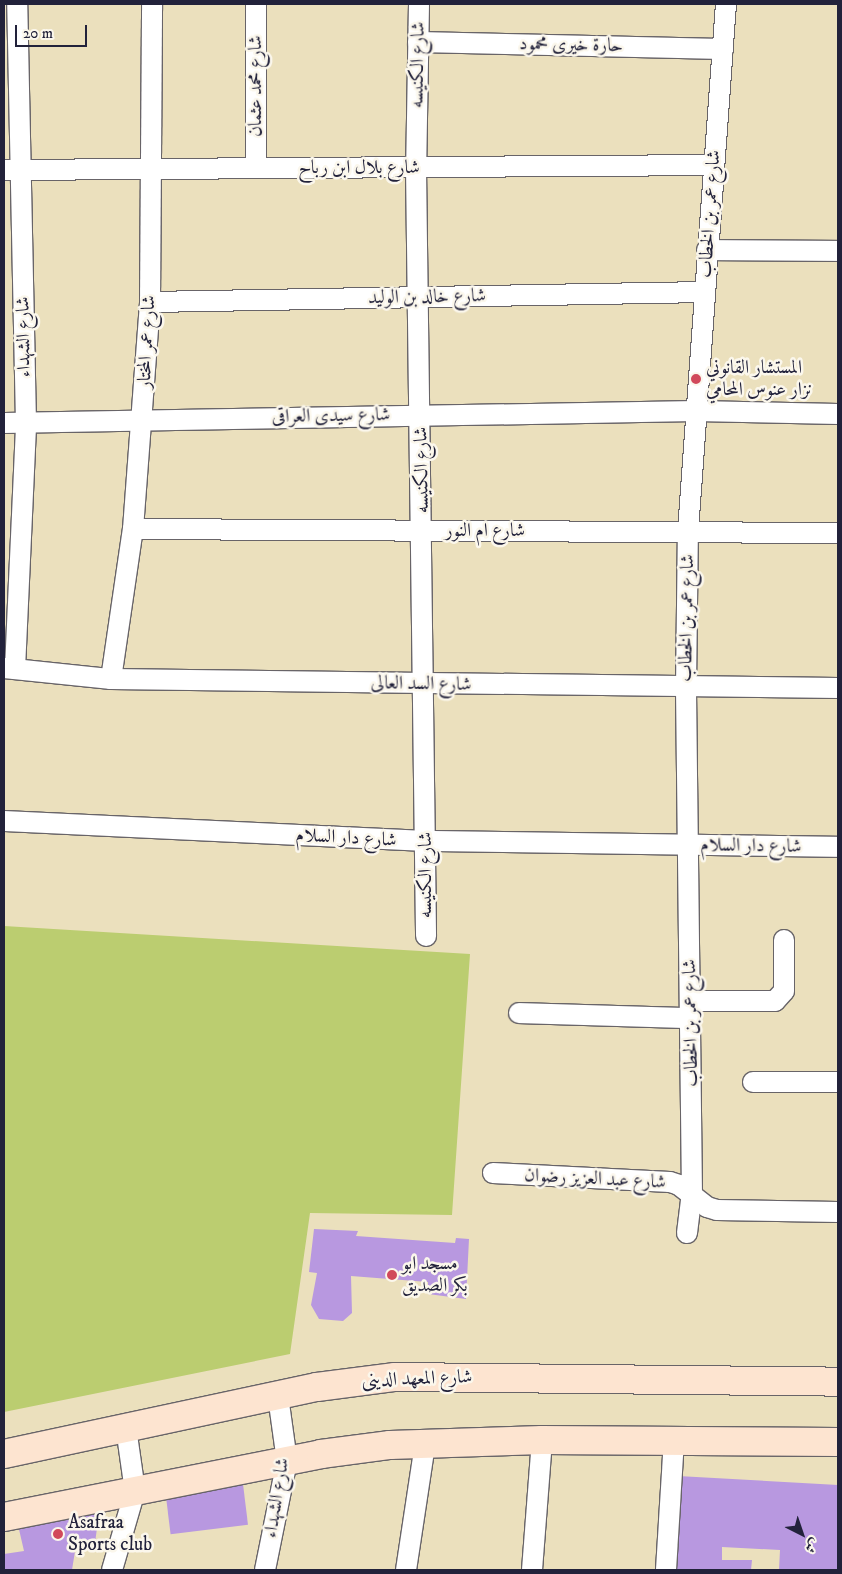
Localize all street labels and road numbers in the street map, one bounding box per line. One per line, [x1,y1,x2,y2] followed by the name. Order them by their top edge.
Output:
[406,22,430,108] street label: شارع الكنيسه
[519,33,623,57] street label: حارة خيرى محمود
[245,35,267,137] street label: شارع محمد عثمان
[694,149,726,279] street label: شارع عمر بن الخطاب
[298,157,420,179] street label: شارع بلال ابن رباح
[368,285,486,309] street label: شارع خالد بن الوليد
[133,295,161,389] street label: شارع عمر المختار
[12,296,36,378] street label: شارع الشهداء
[272,404,390,428] street label: شارع سيدى العراقى
[410,427,434,513] street label: شارع الكنيسه
[445,520,525,542] street label: شارع ام النور
[674,554,700,682] street label: شارع عمر بن الخطاب
[370,672,472,696] street label: شارع السد العالى
[295,824,397,852] street label: شارع دار السلام
[415,832,437,918] street label: شارع الكنيسه
[700,834,802,858] street label: شارع دار السلام
[678,959,704,1087] street label: شارع عمر بن الخطاب
[524,1164,666,1194] street label: شارع عبد العزيز رضوان
[361,1366,473,1392] street label: شارع المعهد الدينى
[259,1456,295,1540] street label: شارع الشهداء

